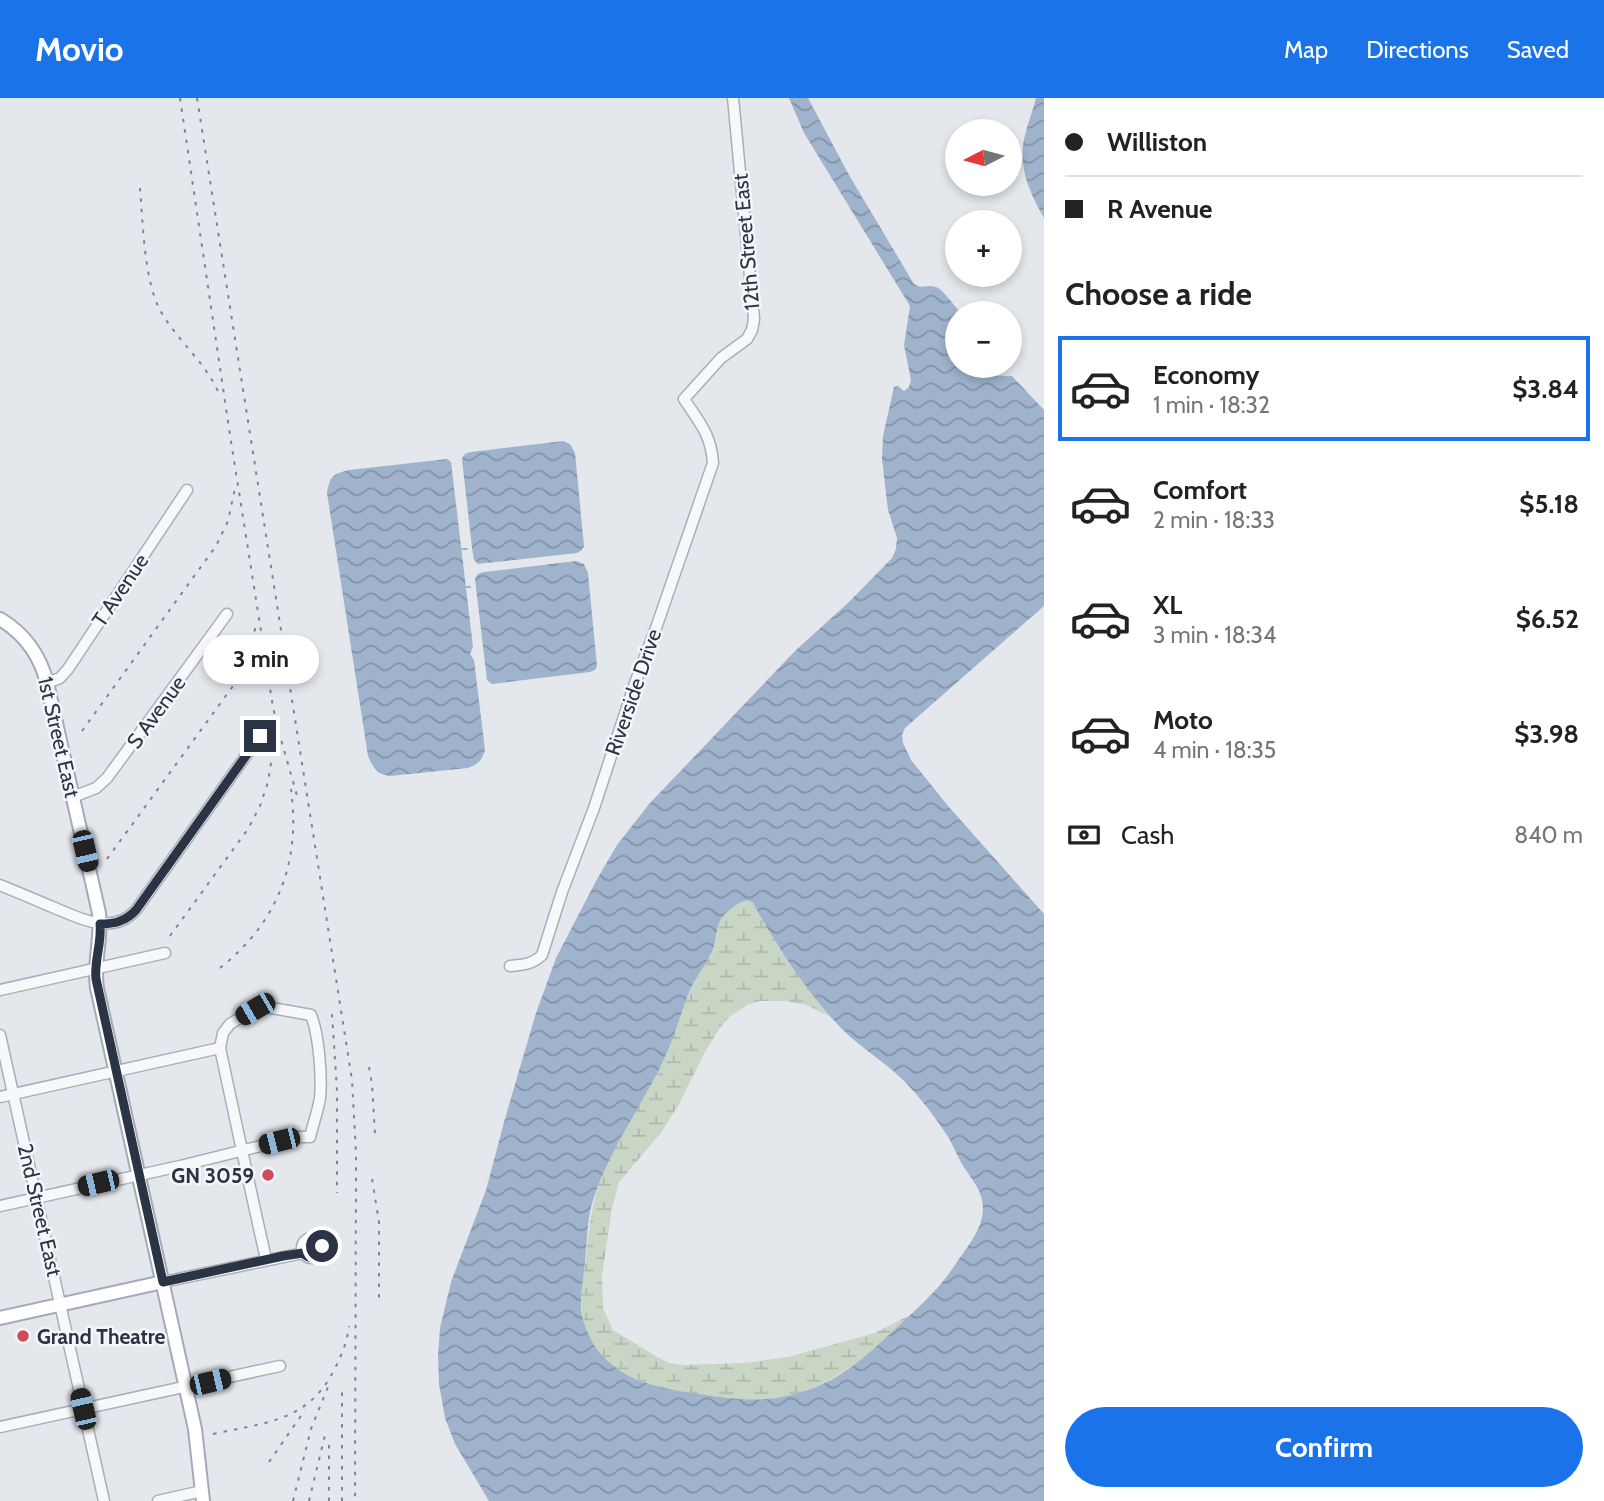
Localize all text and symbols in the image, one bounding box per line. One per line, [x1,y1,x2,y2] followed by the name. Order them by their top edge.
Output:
[35,29,124,69] text: Movio
[1284,35,1328,64] text: Map
[1366,35,1469,64] text: Directions
[1507,35,1569,64] text: Saved
[945,119,1022,196] north arrow
[945,119,1022,378] map controls
[1107,126,1207,158] text: Williston
[728,173,764,311] street label: 12th Street East
[1107,193,1213,225] text: R Avenue
[945,210,1022,287] button: +
[1065,274,1252,313] text: Choose a ride
[945,301,1022,378] button: −
[1069,357,1132,420] icon: car
[1153,359,1259,391] text: Economy
[1512,373,1579,405] text: $3.84
[1153,391,1270,419] text: 1 min · 18:32
[1069,472,1132,535] icon: car
[1153,474,1247,506] text: Comfort
[1519,488,1579,520] text: $5.18
[1153,506,1275,534] text: 2 min · 18:33
[87,549,154,631] street label: T Avenue
[1069,587,1132,650] icon: car
[1153,589,1182,621] text: XL
[1516,603,1579,635] text: $6.52
[1153,621,1276,649] text: 3 min · 18:34
[600,625,666,758] street label: Riverside Drive
[202,634,318,684] callout: 3 min
[233,645,289,673] text: 3 min
[121,671,191,753] street label: S Avenue
[33,674,85,800] street label: 1st Street East
[1069,702,1132,765] icon: car
[1153,704,1213,736] text: Moto
[1514,718,1579,750] text: $3.98
[244,720,276,752] route end
[1153,736,1276,764] text: 4 min · 18:35
[1065,816,1103,854] icon: cash
[1121,819,1174,851] text: Cash
[1514,821,1583,849] text: 840 m
[71,828,100,874] car
[232,989,279,1029] car
[257,1126,302,1156] car
[13,1141,67,1279] street label: 2nd Street East
[171,1163,254,1188] place label: GN 3059
[260,1167,276,1183] marker: GN 3059
[76,1168,121,1198] car
[306,1230,338,1262] route start
[37,1324,166,1349] place label: Grand Theatre
[15,1328,31,1344] marker: Grand Theatre
[188,1367,233,1397] car
[69,1386,98,1432] car
[1065,1407,1583,1487] button: Confirm

